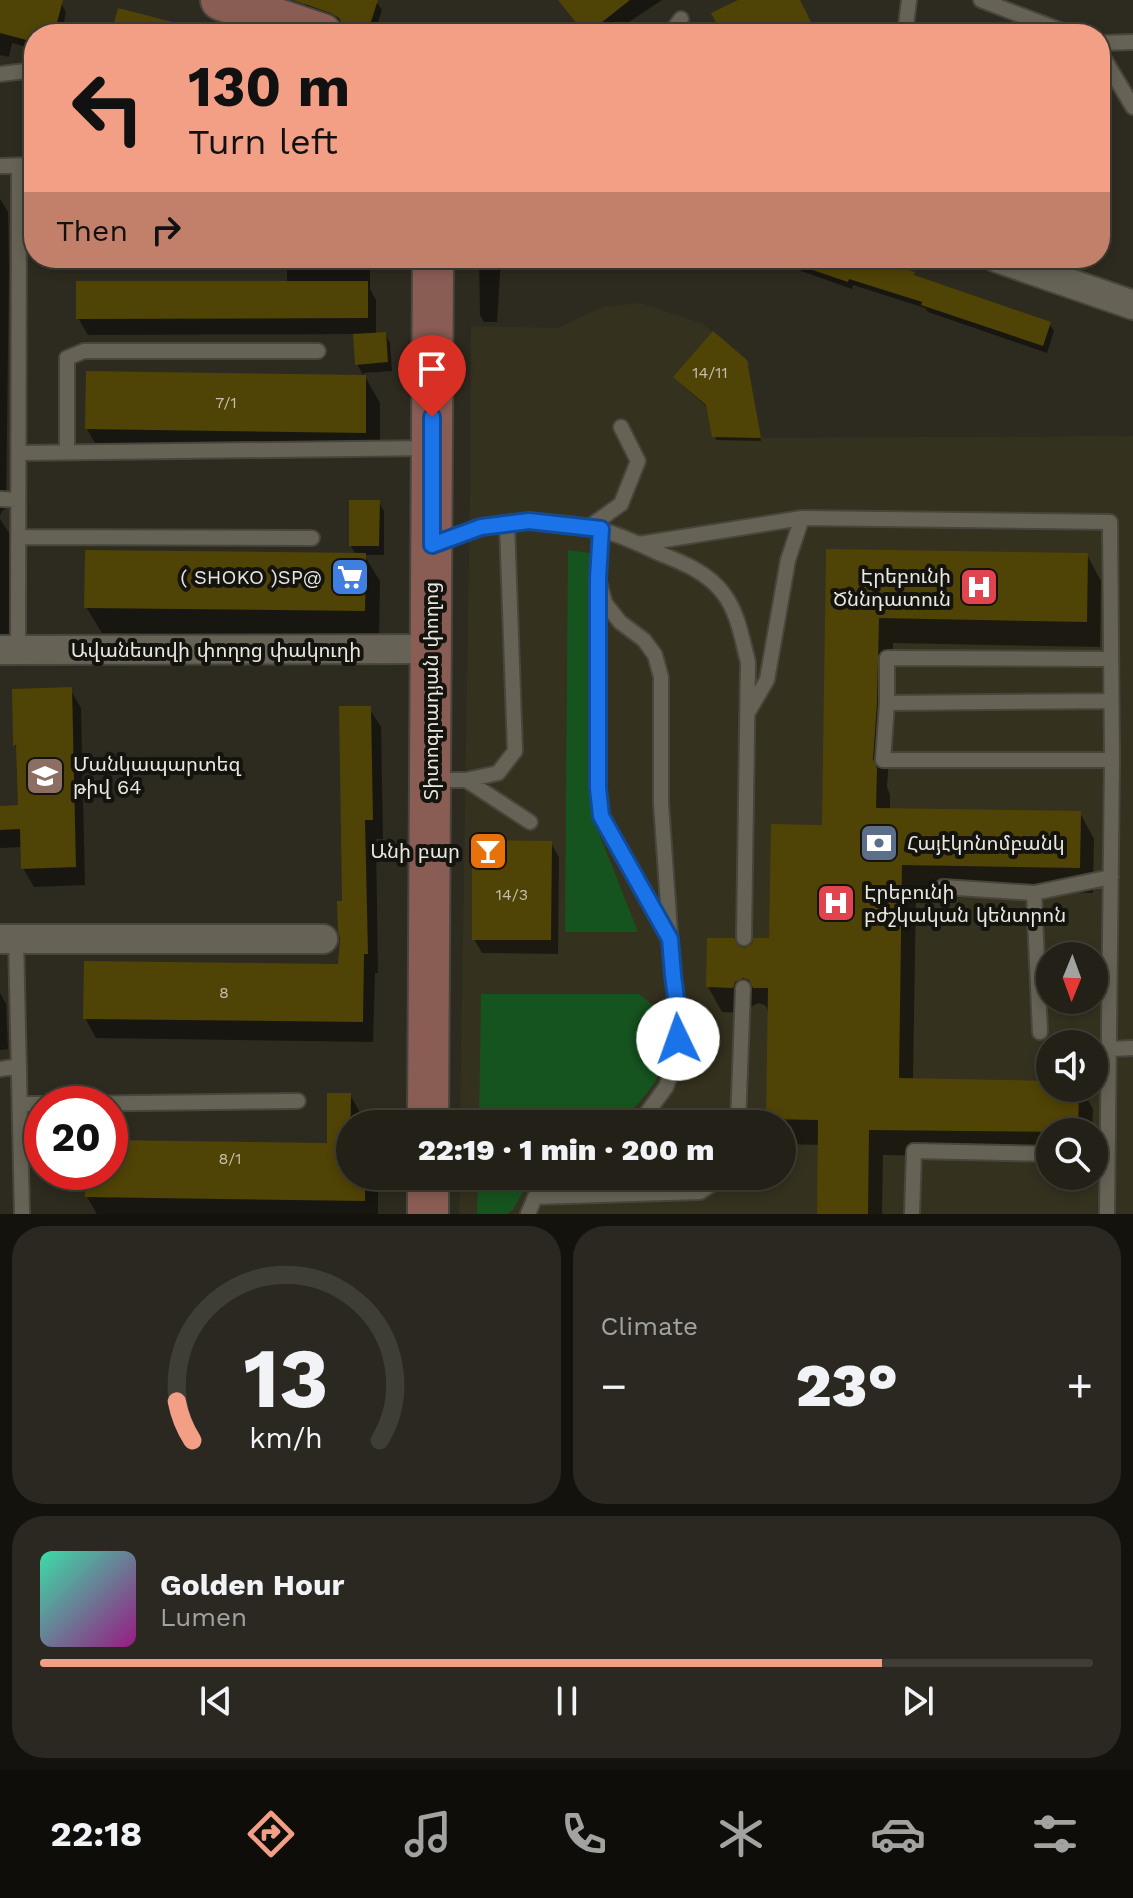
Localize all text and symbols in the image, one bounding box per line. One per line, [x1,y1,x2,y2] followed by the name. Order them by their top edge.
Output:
[188,54,350,120] text: 130 m
[56,56,160,160] icon: left
[188,121,338,163] text: Turn left
[144,208,188,252] icon: right
[56,213,128,248] text: Then
[398,335,466,417] pin
[410,347,454,391] icon: arrive
[692,363,728,382] house number: 14/11
[215,393,237,412] house number: 7/1
[329,556,371,598] supermarket icon: ( SHOKO )SP@
[833,564,951,611] place label: Էրեբունի Ծննդատուն
[180,565,322,589] place label: ( SHOKO )SP@
[958,566,1000,608] hospital icon: Էրեբունի Ծննդատուն
[419,582,443,800] street label: Տիտոգրադյան փողոց
[71,638,361,662] street label: Ավանեսովի փողոց փակուղի
[73,752,241,799] place label: Մանկապարտեզ թիվ 64
[24,755,66,797] school or university icon: Մանկապարտեզ թիվ 64
[858,822,900,864] bank icon: Հայէկոնոմբանկ
[467,830,509,872] bar icon: Անի բար
[907,831,1065,855] place label: Հայէկոնոմբանկ
[370,839,460,863] place label: Անի բար
[864,880,1066,927] place label: Էրեբունի բժշկական կենտրոն
[815,882,857,924] hospital icon: Էրեբունի բժշկական կենտրոն
[496,885,528,904] house number: 14/3
[1036,942,1108,1014] north arrow
[1036,942,1108,1190] map controls
[219,983,229,1002] house number: 8
[636,997,720,1081] position arrow
[1036,1030,1108,1102] button: sound
[24,1086,128,1190] speed limit sign: 20
[1036,1118,1108,1190] button: search
[418,1132,714,1167] text: 22:19 · 1 min · 200 m
[218,1149,242,1168] house number: 8/1
[601,1311,698,1341] text: Climate
[244,1330,329,1427] text: 13
[796,1350,898,1421] text: 23°
[601,1360,627,1412] text: −
[1066,1360,1093,1412] text: +
[249,1421,323,1455] text: km/h
[160,1567,344,1602] text: Golden Hour
[160,1602,247,1632] text: Lumen
[194,1679,238,1723] icon: previous
[545,1679,589,1723] icon: pause
[896,1679,940,1723] icon: next
[243,1806,299,1862] icon: directions
[400,1806,456,1862] icon: music
[556,1806,612,1862] icon: phone
[713,1806,769,1862] icon: climate
[870,1806,926,1862] icon: car
[1027,1806,1083,1862] icon: filters
[50,1813,142,1855] text: 22:18

